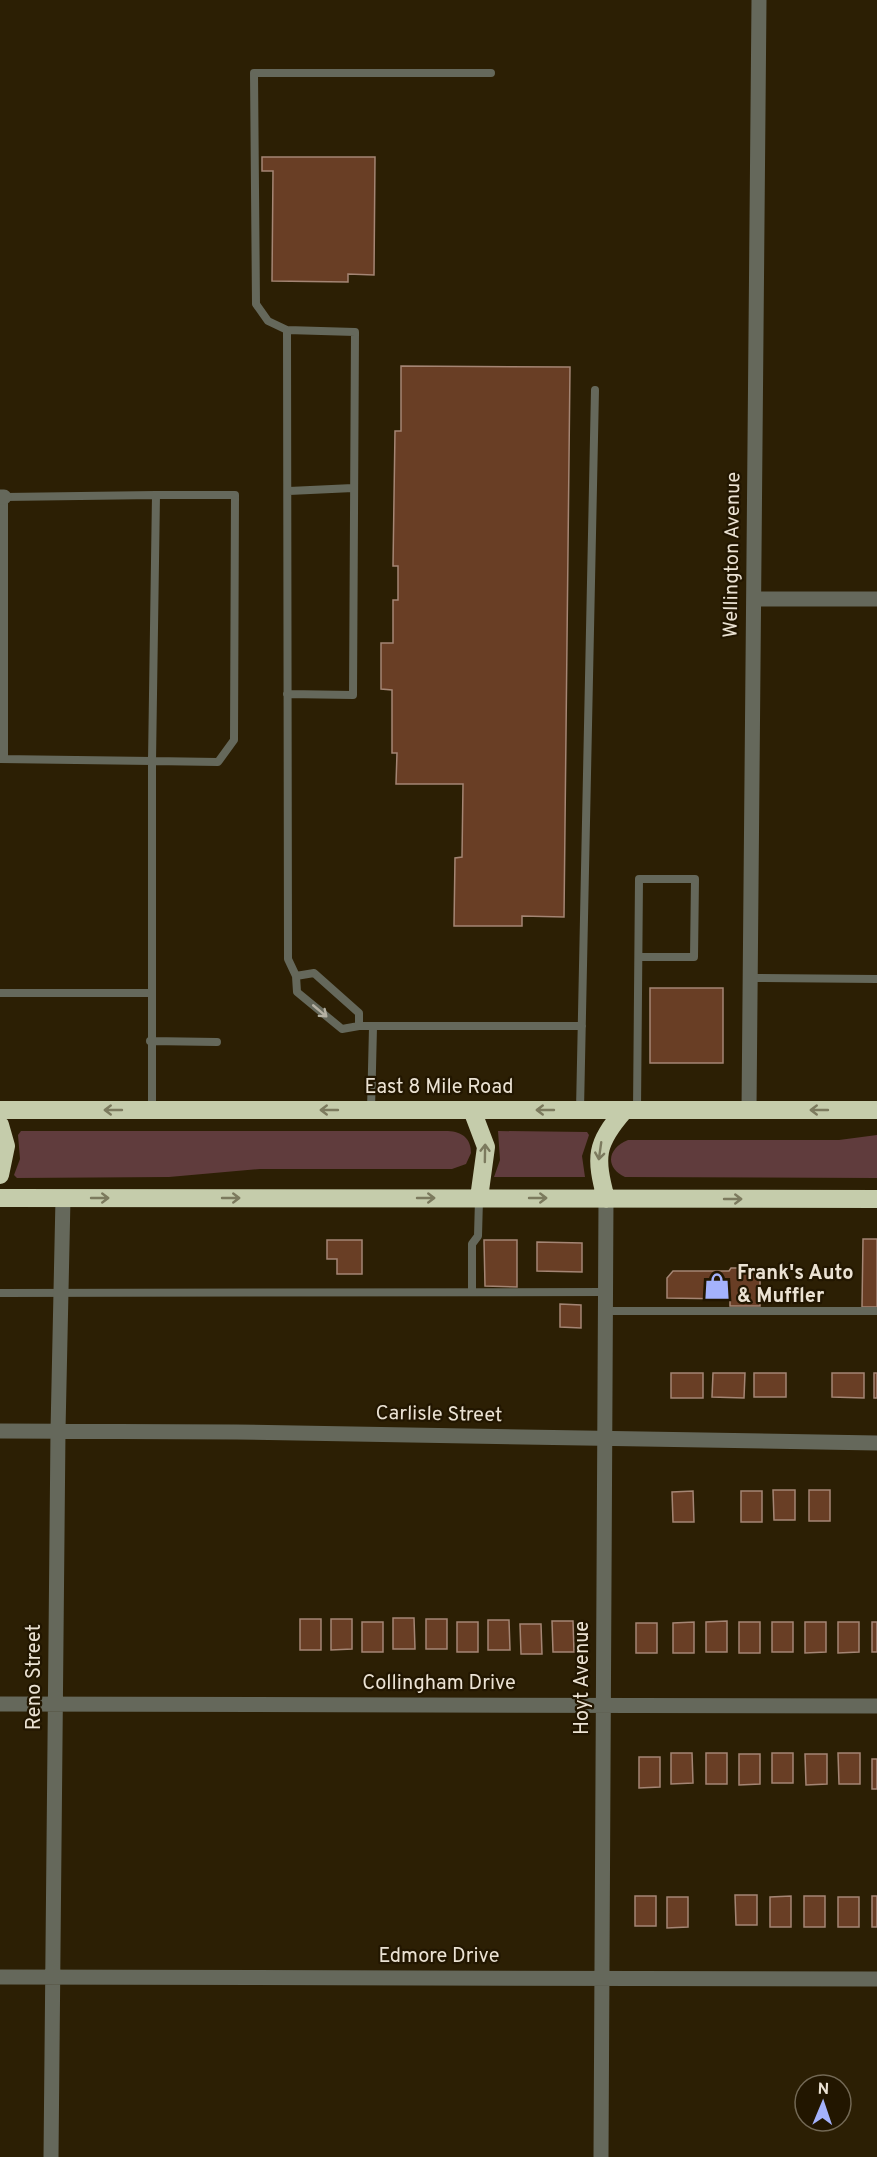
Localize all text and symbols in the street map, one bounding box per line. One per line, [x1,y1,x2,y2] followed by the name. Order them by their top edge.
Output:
[719,472,747,638] street label: Wellington Avenue
[312,1005,328,1018] one-way arrow
[365,1075,513,1101] street label: East 8 Mile Road
[103,1104,123,1116] one-way arrow
[319,1104,339,1116] one-way arrow
[535,1104,555,1116] one-way arrow
[809,1104,829,1116] one-way arrow
[594,1141,605,1161] one-way arrow
[479,1144,491,1164] one-way arrow
[90,1192,110,1204] one-way arrow
[221,1192,241,1204] one-way arrow
[416,1192,436,1204] one-way arrow
[527,1193,547,1204] one-way arrow
[722,1193,742,1205] one-way arrow
[737,1261,854,1310] place label: Frank's Auto & Muffler
[702,1271,732,1301] shop icon: Frank's Auto & Muffler
[375,1401,503,1429] street label: Carlisle Street
[570,1621,596,1735] street label: Hoyt Avenue
[22,1624,48,1730] street label: Reno Street
[362,1671,516,1697] street label: Collingham Drive
[379,1944,499,1970] street label: Edmore Drive
[793,2073,853,2133] north arrow
[817,2080,830,2100] text: N

